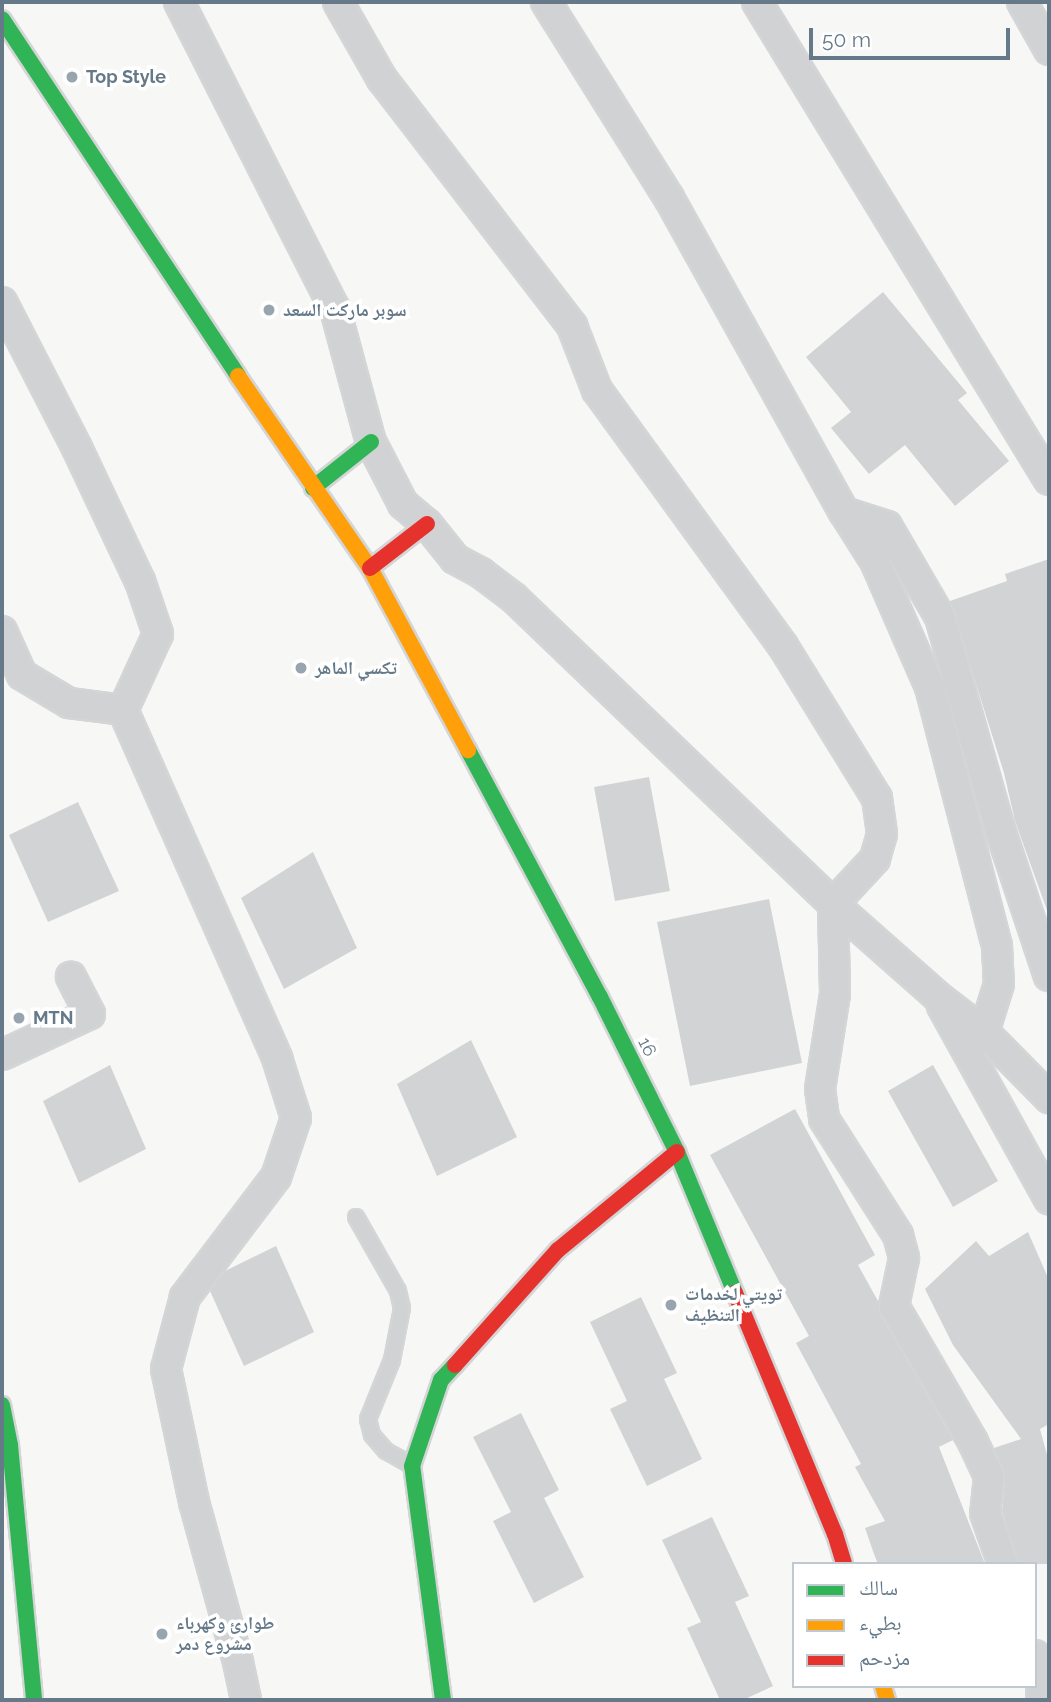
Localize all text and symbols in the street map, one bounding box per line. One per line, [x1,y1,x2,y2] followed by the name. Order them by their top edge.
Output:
[813,14,1014,58] scale bar
[822,27,871,52] text: 50 m
[86,66,166,88] place label: Top Style
[64,69,80,85] marker: Top Style
[283,299,407,321] place label: سوبر ماركت السعد
[261,302,277,318] marker: سوبر ماركت السعد
[315,657,397,679] place label: تكسي الماهر
[293,660,309,676] marker: تكسي الماهر
[33,1007,73,1029] place label: MTN
[11,1010,27,1026] marker: MTN
[633,1034,661,1060] street label: 16
[685,1284,782,1326] place label: تويتي لخدمات التنظيف
[663,1297,679,1313] marker: تويتي لخدمات التنظيف
[792,1562,1037,1688] legend
[859,1575,898,1600] text: سالك
[859,1610,902,1635] text: بطيء
[176,1613,274,1656] place label: طوارئ وكهرباء مشروع دمر
[154,1626,170,1642] marker: طوارئ وكهرباء مشروع دمر
[859,1645,910,1670] text: مزدحم

